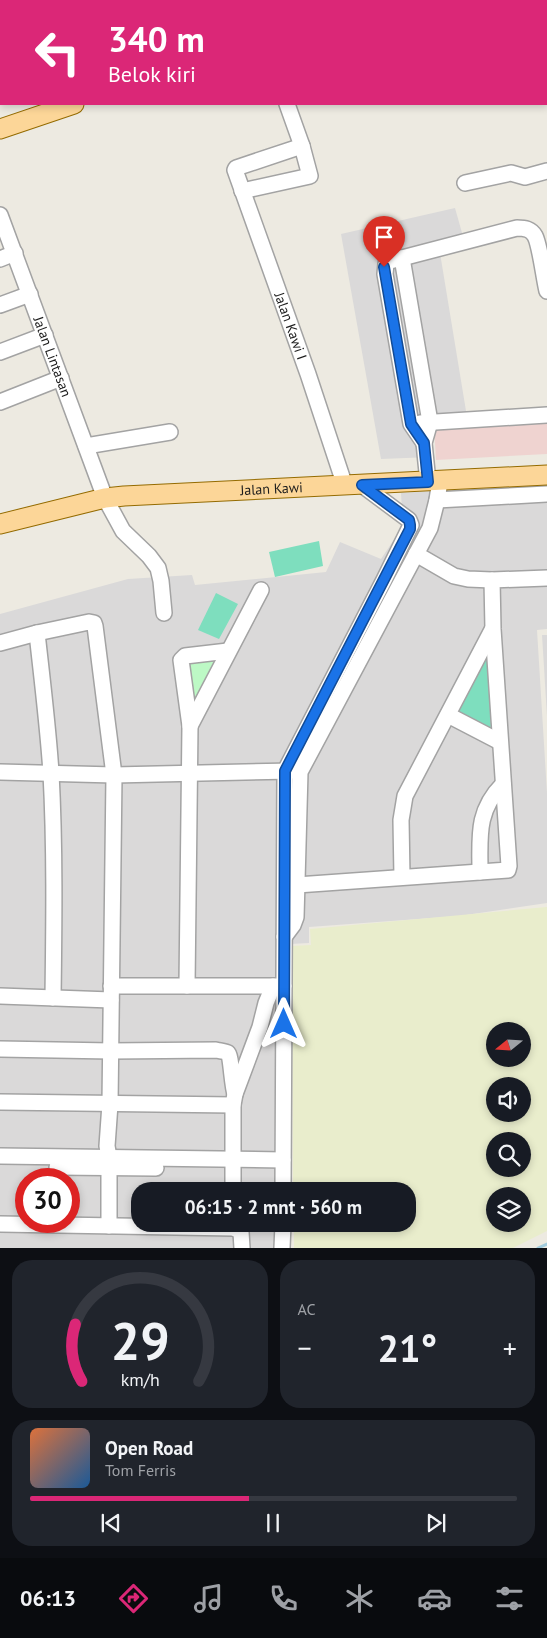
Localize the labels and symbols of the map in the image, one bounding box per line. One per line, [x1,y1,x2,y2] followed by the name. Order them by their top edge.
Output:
[363,216,405,267] pin
[270,289,311,362] street label: Jalan Kawi I
[29,313,76,399] street label: Jalan Lintasan
[239,478,303,499] street label: Jalan Kawi
[257,997,309,1049] position arrow
[486,1022,531,1068] north arrow
[15,1168,80,1233] speed limit sign: 30

